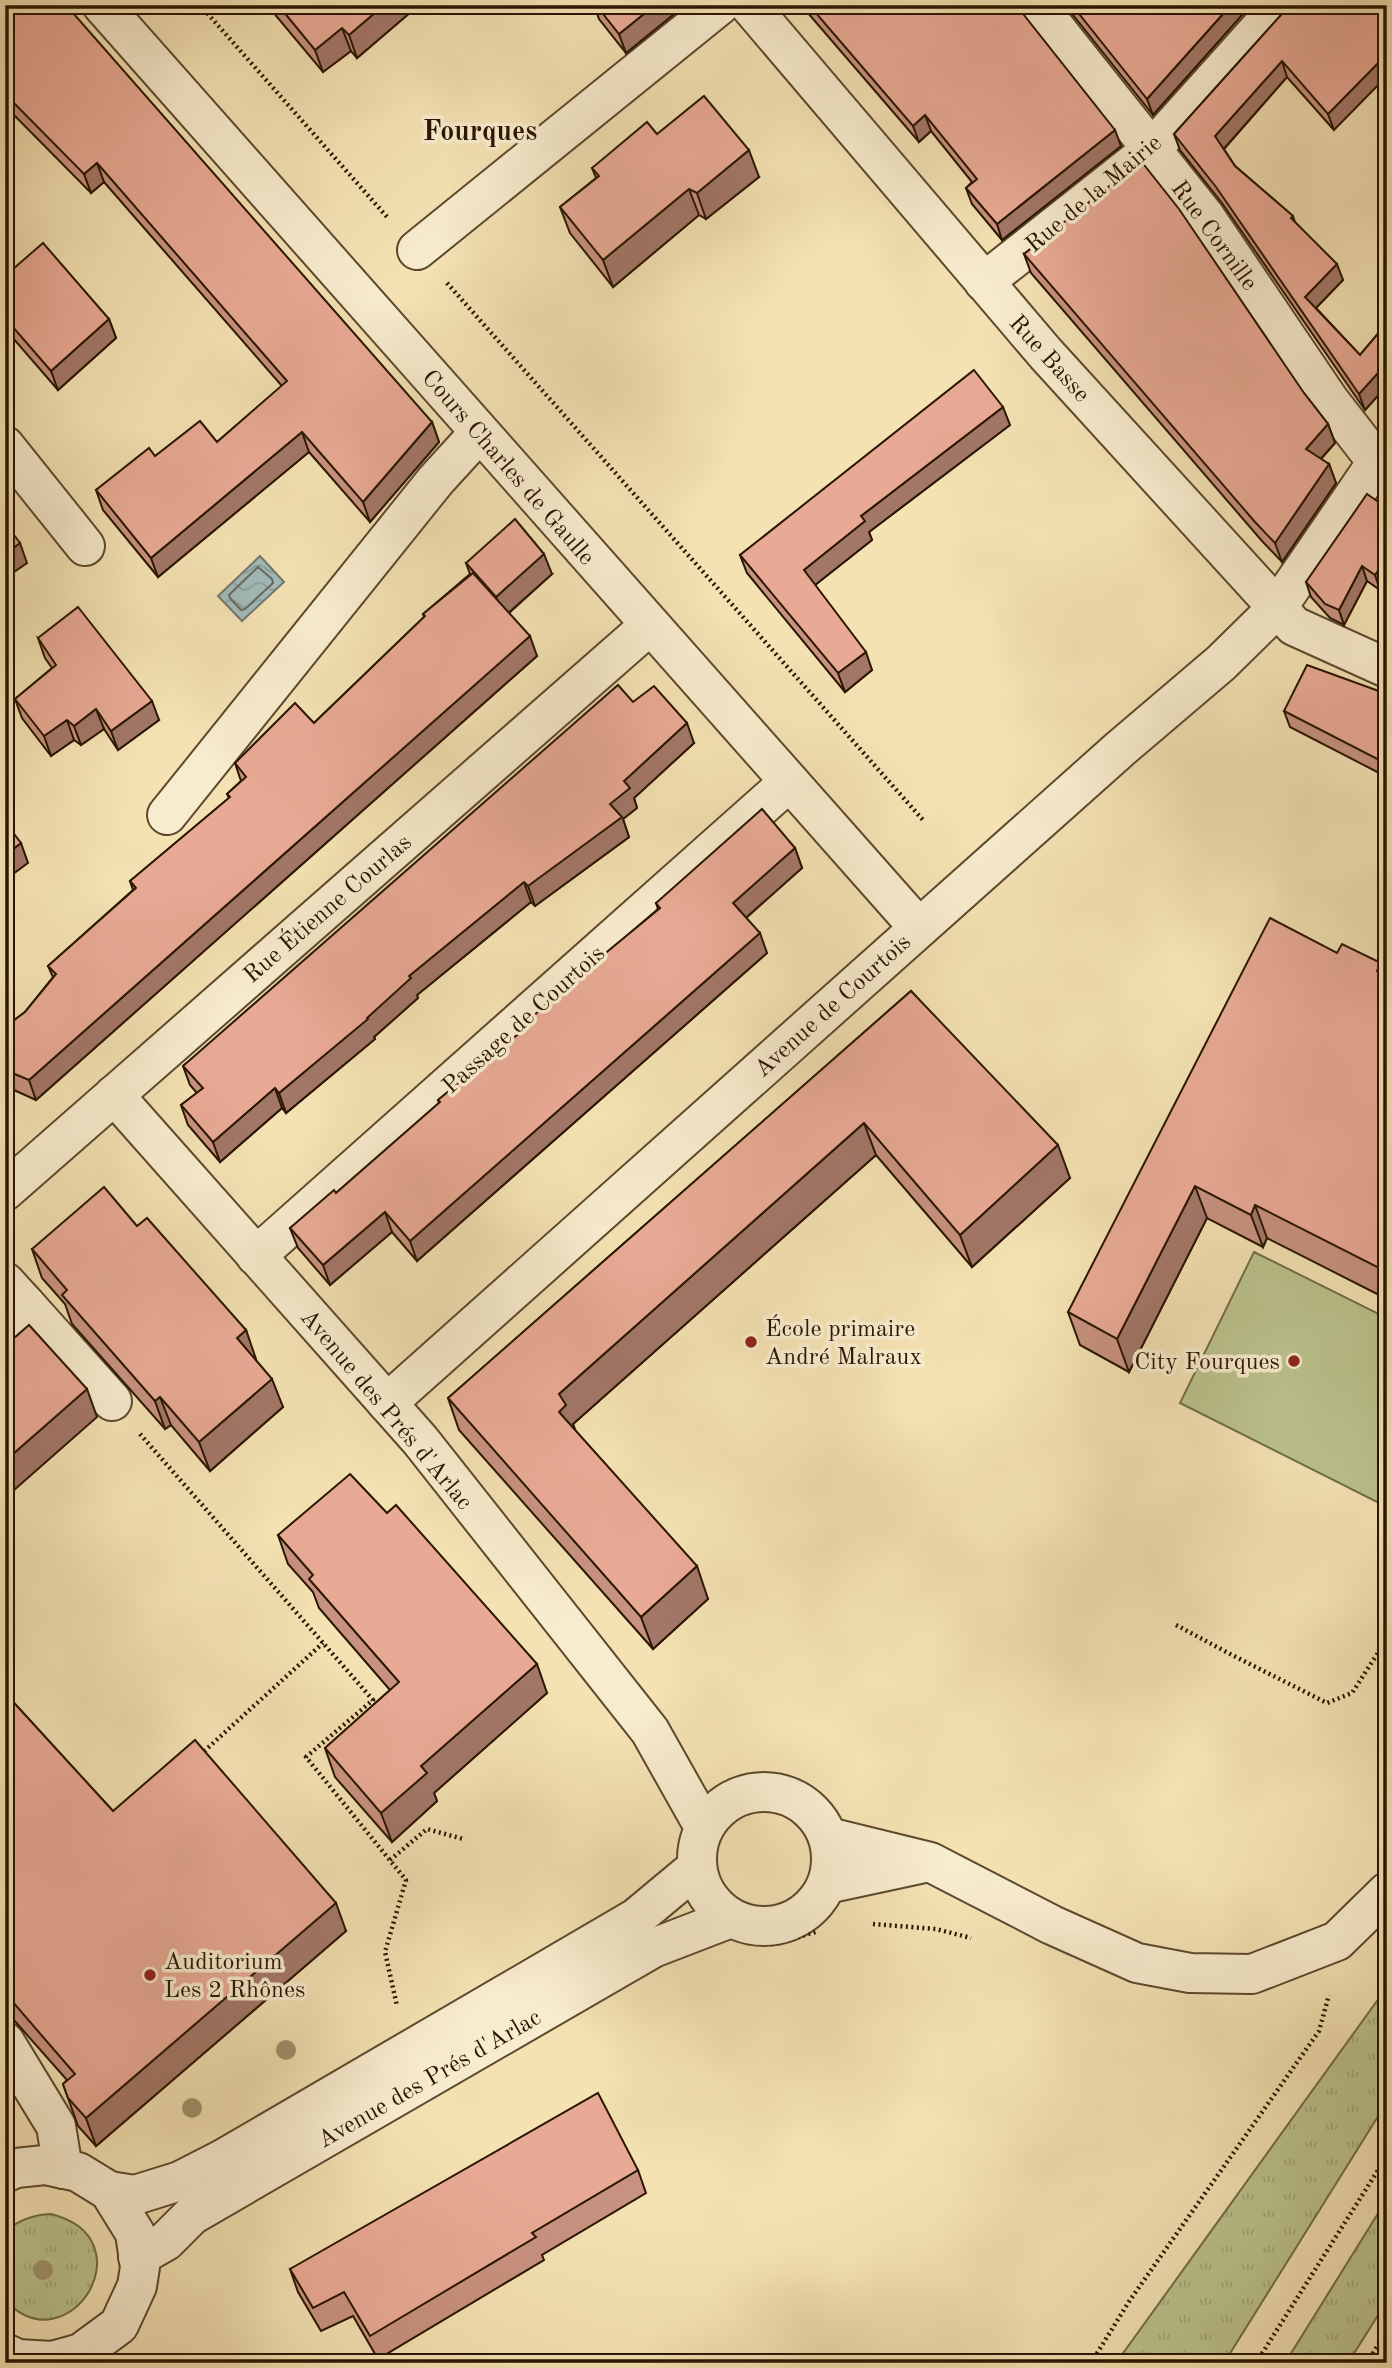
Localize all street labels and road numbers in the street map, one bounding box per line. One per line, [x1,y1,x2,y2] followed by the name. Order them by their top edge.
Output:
[1022,131,1167,258] street label: Rue de la Mairie
[1166,177,1261,295] street label: Rue Cornille
[1003,311,1094,408] street label: Rue Basse
[417,366,598,570] street label: Cours Charles de Gaulle
[237,827,417,989] street label: Rue Étienne Courlas
[751,930,916,1083] street label: Avenue de Courtois
[439,942,610,1099] street label: Passage de Courtois
[295,1306,476,1515] street label: Avenue des Prés d'Arlac
[314,2006,546,2153] street label: Avenue des Prés d'Arlac

